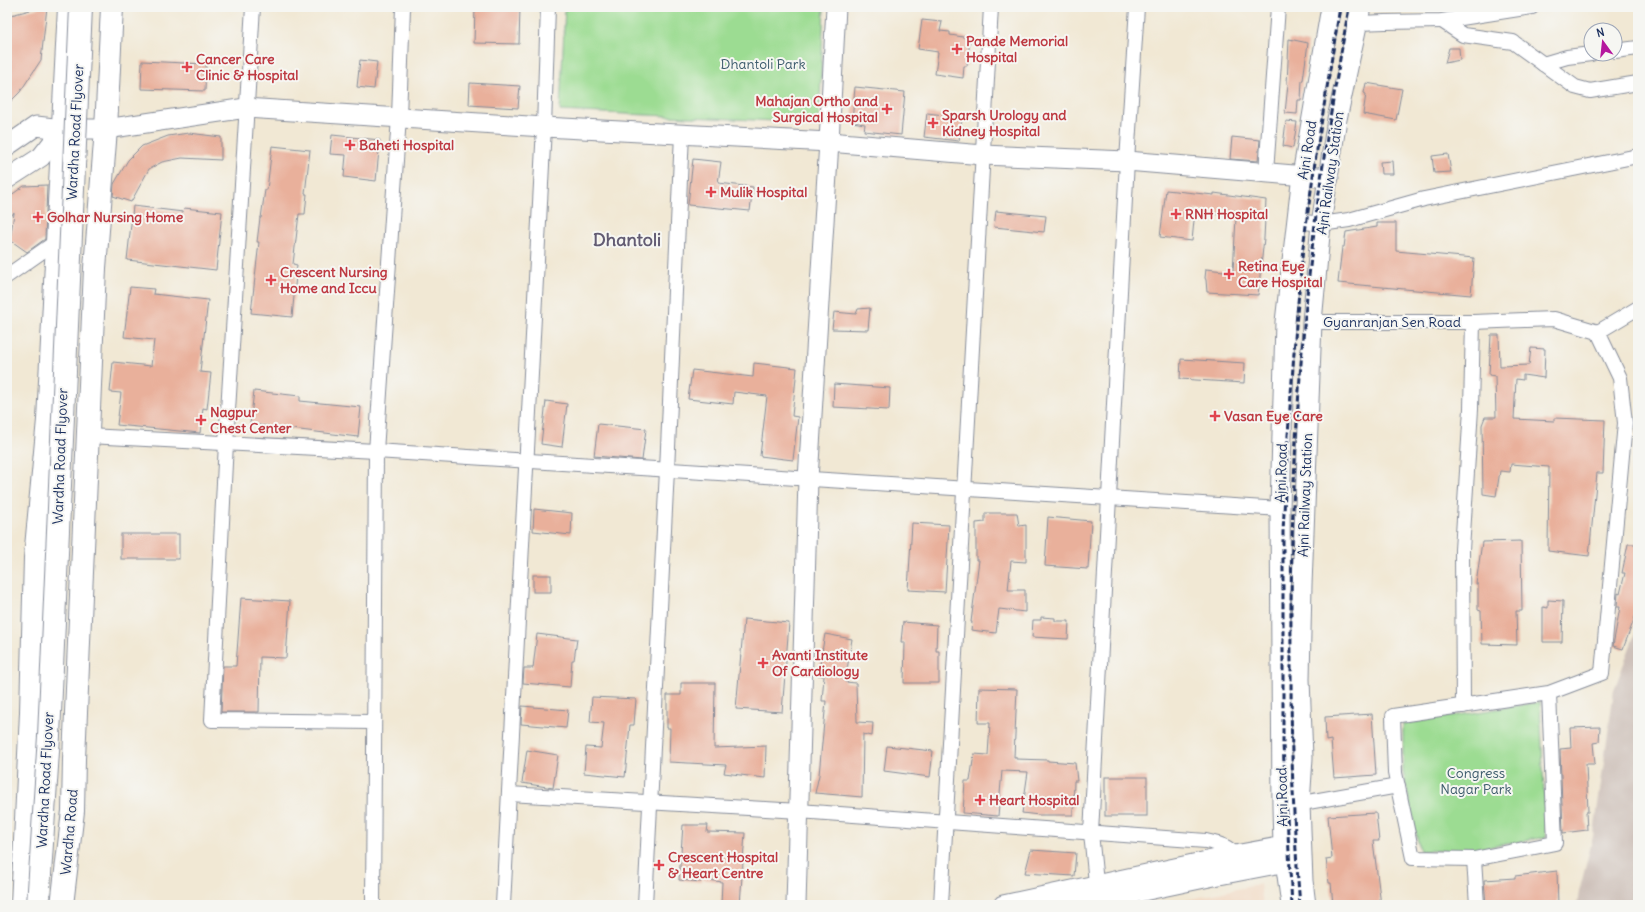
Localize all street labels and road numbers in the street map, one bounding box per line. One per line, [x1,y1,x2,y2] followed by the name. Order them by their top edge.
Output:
[62,63,88,201] street label: Wardha Road Flyover
[1312,110,1348,236] street label: Ajni Railway Station
[1293,119,1321,181] street label: Ajni Road
[1323,313,1461,331] street label: Gyanranjan Sen Road
[49,387,71,525] street label: Wardha Road Flyover
[1294,433,1316,557] street label: Ajni Railway Station
[1271,443,1291,503] street label: Ajni Road
[32,711,58,849] street label: Wardha Road Flyover
[1272,767,1292,827] street label: Ajni Road
[56,788,82,876] street label: Wardha Road

